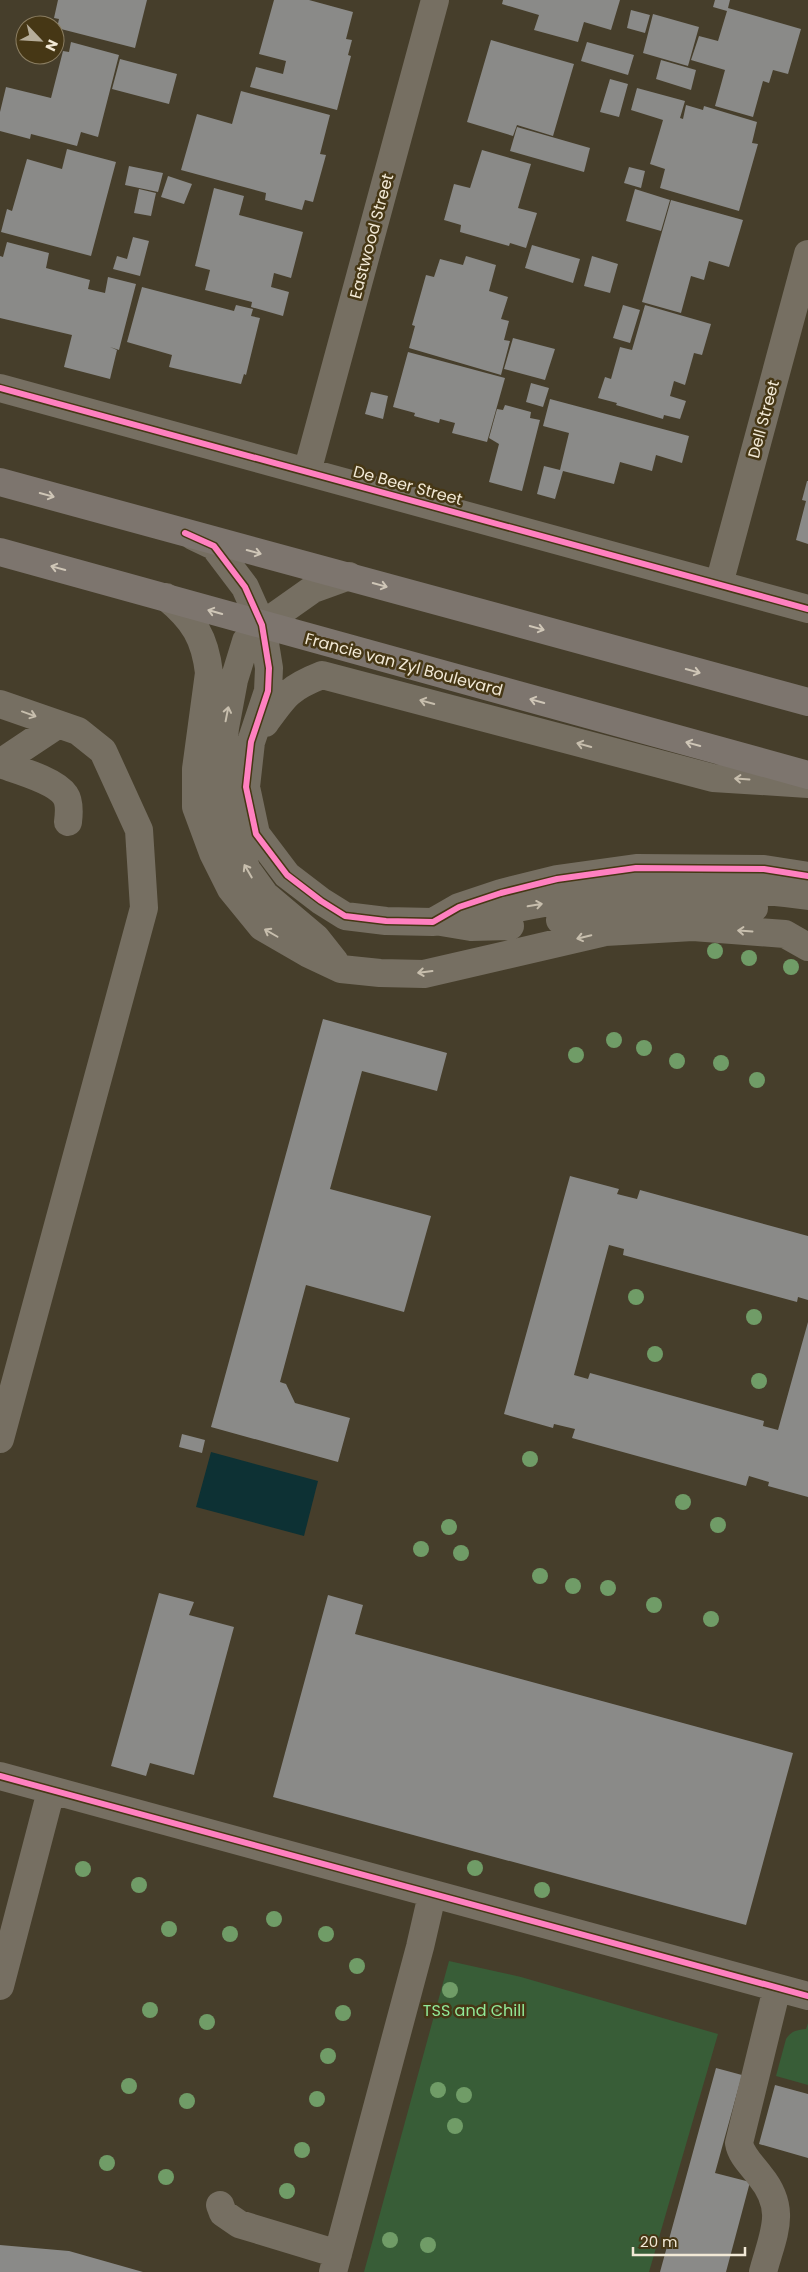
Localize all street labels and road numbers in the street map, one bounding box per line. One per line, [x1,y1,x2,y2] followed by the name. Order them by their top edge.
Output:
[344,171,399,301] street label: Eastwood Street
[742,377,785,461] street label: Dell Street
[351,460,465,511] street label: De Beer Street
[302,627,505,702] street label: Francie van Zyl Boulevard

